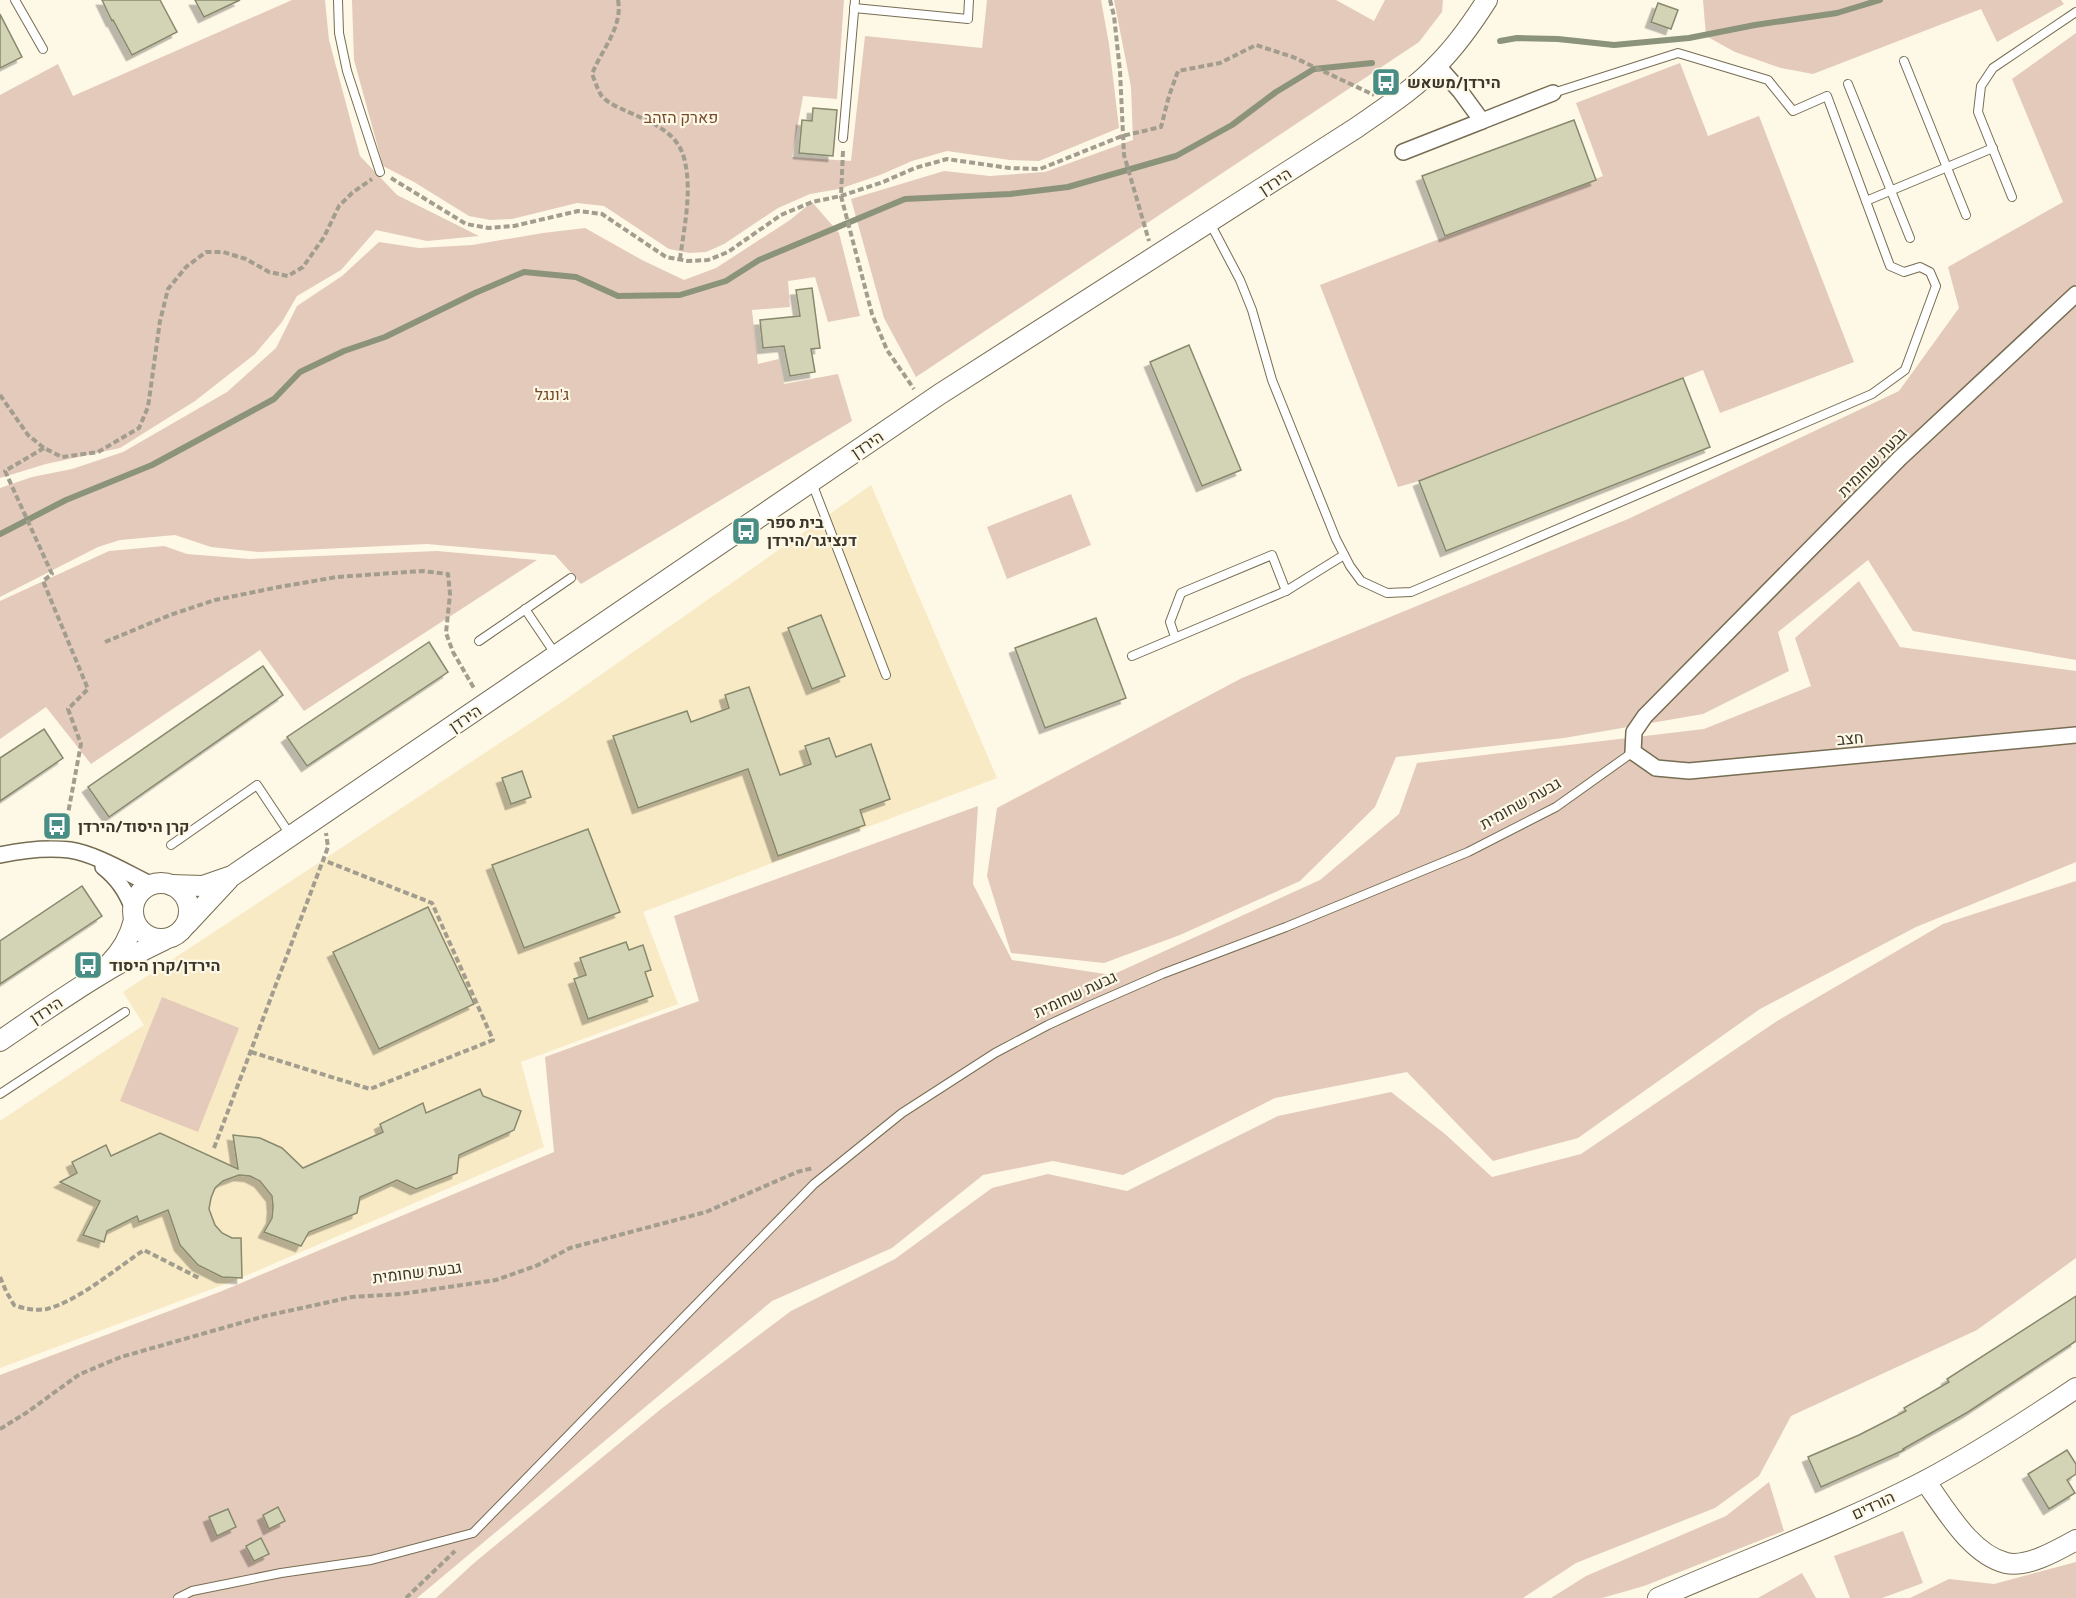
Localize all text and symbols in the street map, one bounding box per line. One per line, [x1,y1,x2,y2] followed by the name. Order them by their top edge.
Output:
[1370,66,1402,98] bus stop icon: הירדן/משאש
[1407,70,1501,94] place label: הירדן/משאש
[644,105,718,129] park label: פארק הזהב
[1254,161,1296,201] street label: הירדן
[535,382,569,406] park label: ג'ונגל
[1832,422,1912,502] street label: גבעת שחומית
[846,424,888,464] street label: הירדן
[767,510,857,552] place label: בית ספר דנציגר/הירדן
[730,515,762,547] bus stop icon: בית ספר דנציגר/הירדן
[444,698,486,738] street label: הירדן
[1836,725,1864,751] street label: חצב
[1475,771,1565,835] street label: גבעת שחומית
[41,810,73,842] bus stop icon: קרן היסוד/הירדן
[78,814,190,838] place label: קרן היסוד/הירדן
[72,949,104,981] bus stop icon: הירדן/קרן היסוד
[109,953,221,977] place label: הירדן/קרן היסוד
[1029,964,1121,1024] street label: גבעת שחומית
[25,990,67,1030] street label: הירדן
[371,1255,463,1289] street label: גבעת שחומית
[1847,1485,1899,1525] street label: הורדים

